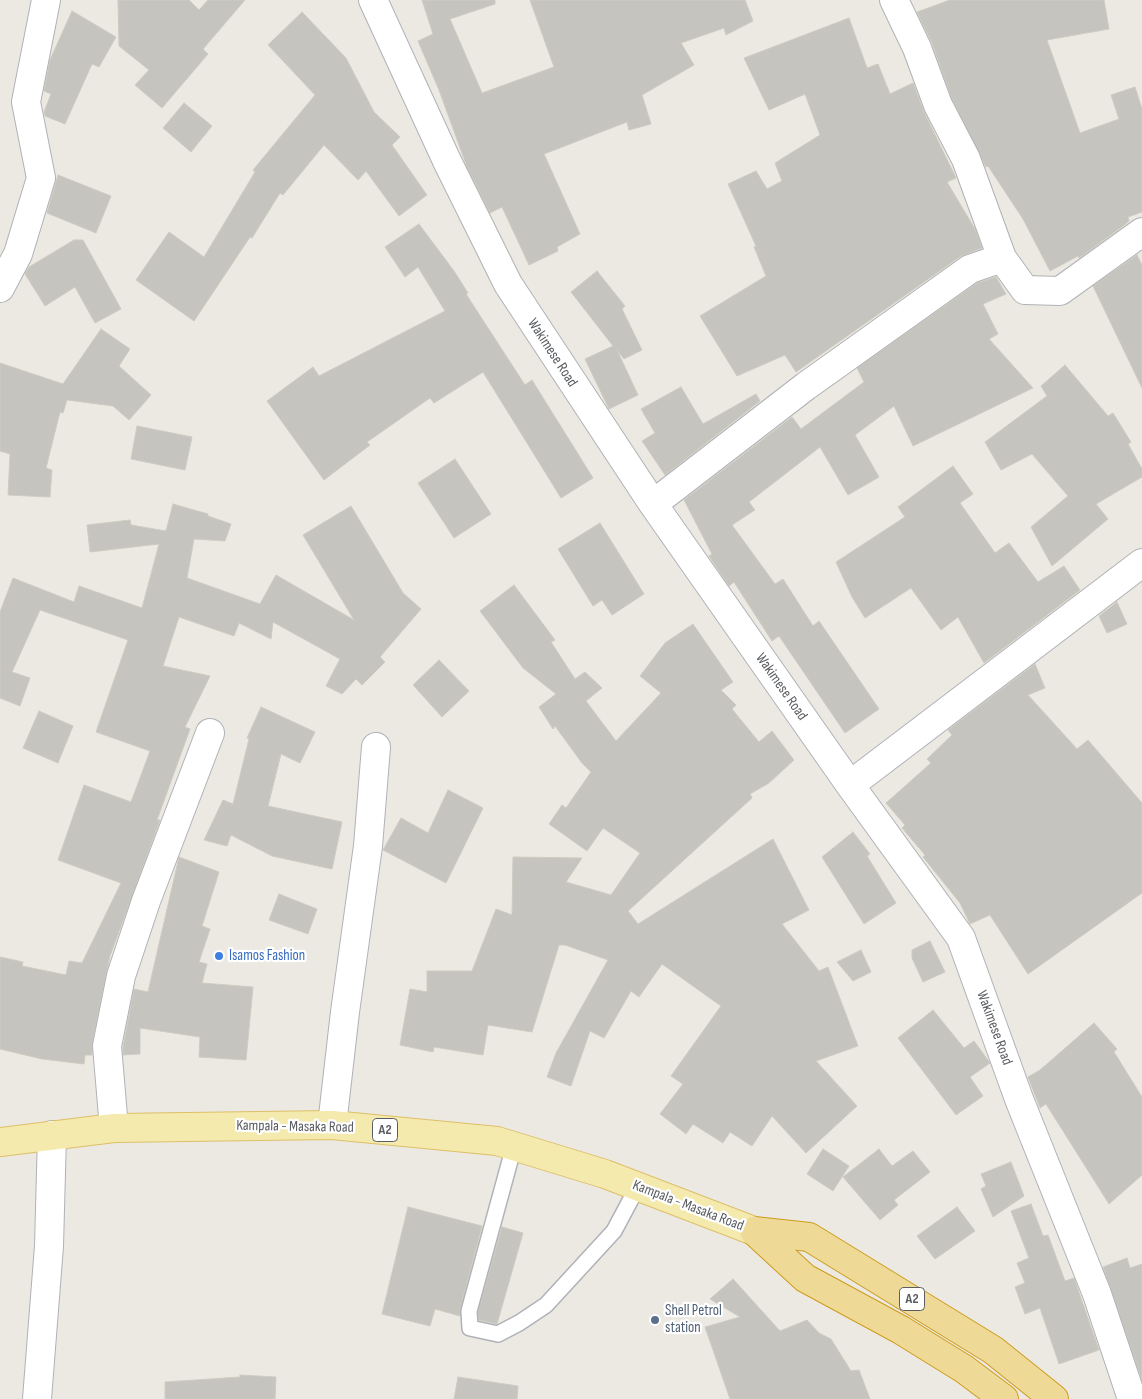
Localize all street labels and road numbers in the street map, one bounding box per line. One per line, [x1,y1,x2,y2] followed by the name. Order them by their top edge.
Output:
[523,315,581,391] street label: Wakimese Road
[751,650,811,724] street label: Wakimese Road
[972,988,1016,1068] street label: Wakimese Road
[236,1117,354,1137] street label: Kampala - Masaka Road
[372,1118,398,1142] road number: A2
[630,1177,746,1235] street label: Kampala - Masaka Road
[900,1288,924,1310] road number: A2

